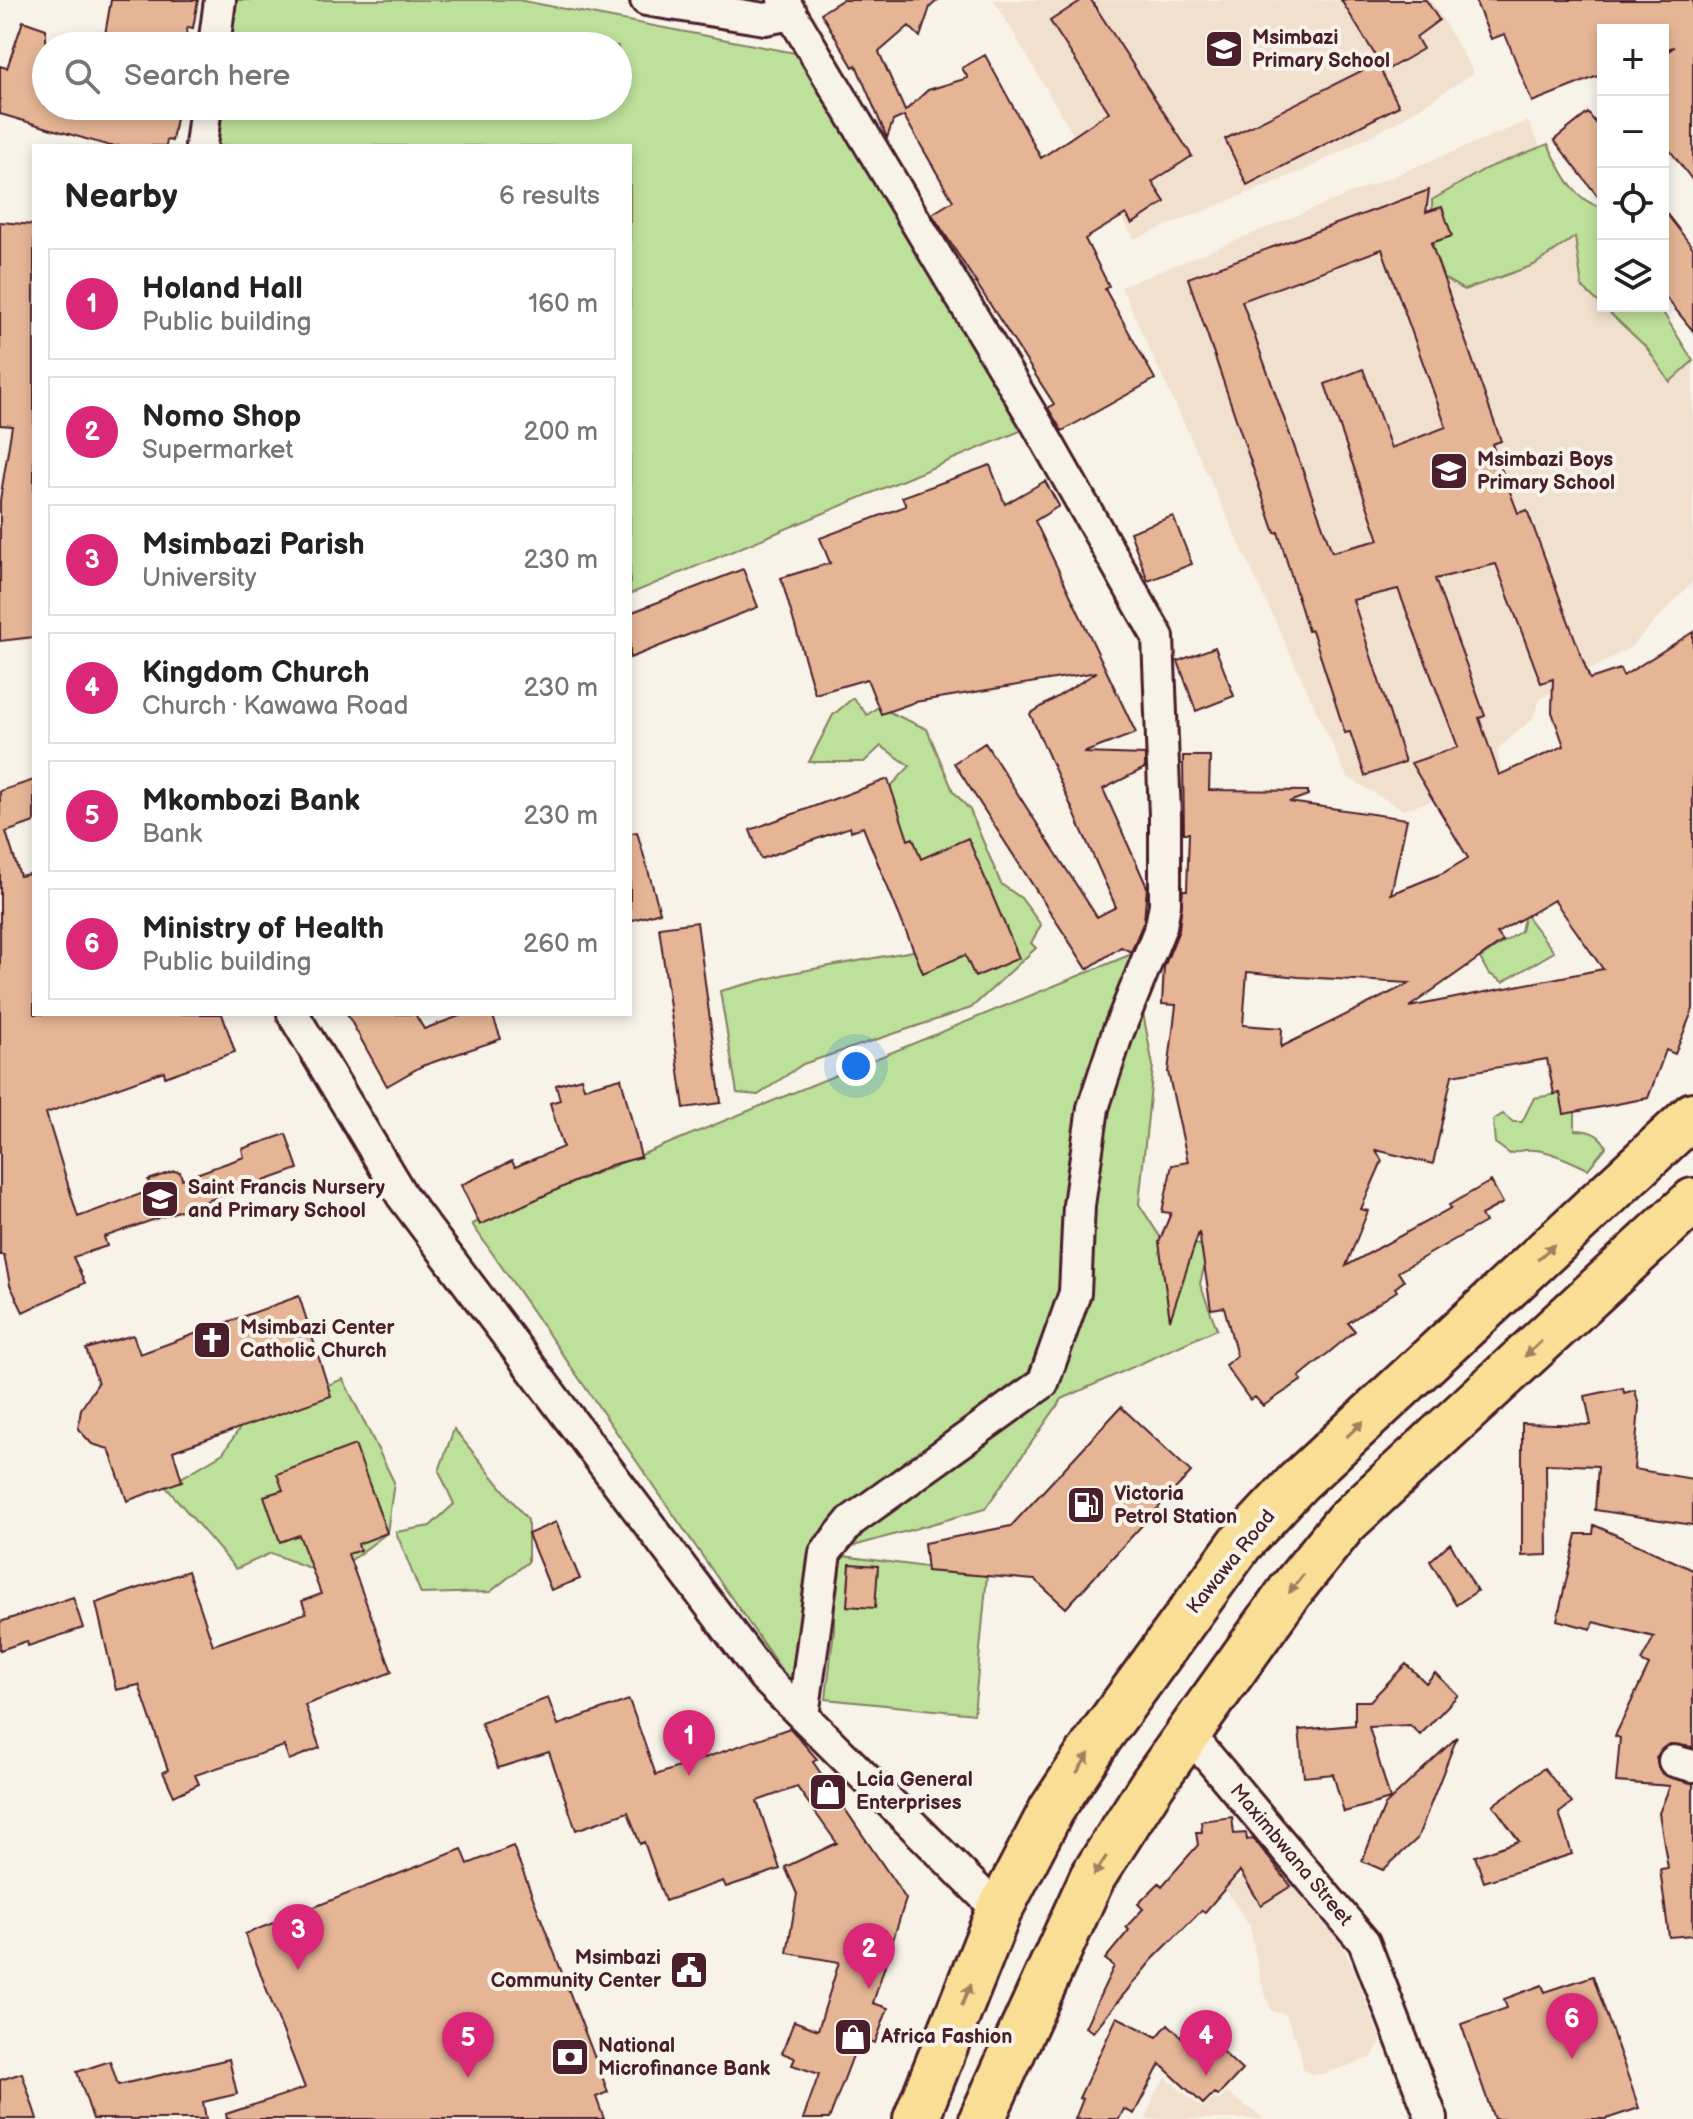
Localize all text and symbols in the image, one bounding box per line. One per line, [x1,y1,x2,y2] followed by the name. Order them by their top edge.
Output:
[1597,24,1669,312] map controls
[1597,24,1669,96] button: +
[1252,26,1390,73] place label: Msimbazi Primary School
[1203,28,1245,70] school or university icon: Msimbazi Primary School
[32,32,632,120] search box
[60,54,104,98] icon: search
[124,58,290,94] text: Search here
[1597,96,1669,168] button: −
[1597,168,1669,240] button: locate
[64,176,178,217] text: Nearby
[499,181,600,212] text: 6 results
[1597,240,1669,312] button: layers
[142,271,303,307] text: Holand Hall
[87,289,97,320] text: 1
[528,289,598,320] text: 160 m
[142,307,311,338] text: Public building
[142,399,301,435] text: Nomo Shop
[84,417,100,448] text: 2
[524,417,598,448] text: 200 m
[142,435,293,466] text: Supermarket
[1477,448,1615,495] place label: Msimbazi Boys Primary School
[1428,450,1470,492] school or university icon: Msimbazi Boys Primary School
[142,527,365,563] text: Msimbazi Parish
[84,545,100,576] text: 3
[523,545,598,576] text: 230 m
[142,563,257,594] text: University
[142,655,370,691] text: Kingdom Church
[84,673,100,704] text: 4
[523,673,598,704] text: 230 m
[142,691,408,722] text: Church · Kawawa Road
[142,783,360,819] text: Mkombozi Bank
[84,801,100,832] text: 5
[523,801,598,832] text: 230 m
[142,819,202,850] text: Bank
[142,911,384,947] text: Ministry of Health
[84,929,100,960] text: 6
[523,929,598,960] text: 260 m
[142,947,311,978] text: Public building
[836,1046,876,1086] your location
[188,1176,386,1223] place label: Saint Francis Nursery and Primary School
[139,1178,181,1220] school or university icon: Saint Francis Nursery and Primary School
[1536,1243,1555,1261] one-way arrow
[240,1316,395,1363] place label: Msimbazi Center Catholic Church
[191,1319,233,1361] church icon: Msimbazi Center Catholic Church
[1524,1339,1543,1357] one-way arrow
[1346,1420,1365,1438] one-way arrow
[1114,1482,1237,1529] place label: Victoria Petrol Station
[1065,1484,1107,1526] fuel station icon: Victoria Petrol Station
[1182,1505,1280,1619] street label: Kawawa Road
[1289,1574,1305,1594] one-way arrow
[663,1710,715,1776] pin: 1
[1075,1752,1089,1774] one-way arrow
[856,1768,973,1815] place label: Lcia General Enterprises
[807,1771,849,1813] shop icon: Lcia General Enterprises
[1225,1779,1357,1931] street label: Maximbwana Street
[1093,1855,1107,1877] one-way arrow
[272,1904,324,1970] pin: 3
[843,1923,895,1989] pin: 2
[491,1946,662,1993] place label: Msimbazi Community Center
[668,1949,710,1991] public building icon: Msimbazi Community Center
[959,1983,972,2007] one-way arrow
[1546,1993,1598,2059] pin: 6
[1180,2010,1232,2076] pin: 4
[442,2012,494,2078] pin: 5
[832,2016,874,2058] shop icon: Africa Fashion
[880,2025,1012,2049] place label: Africa Fashion
[598,2034,771,2081] place label: National Microfinance Bank
[549,2036,591,2078] bank icon: National Microfinance Bank

